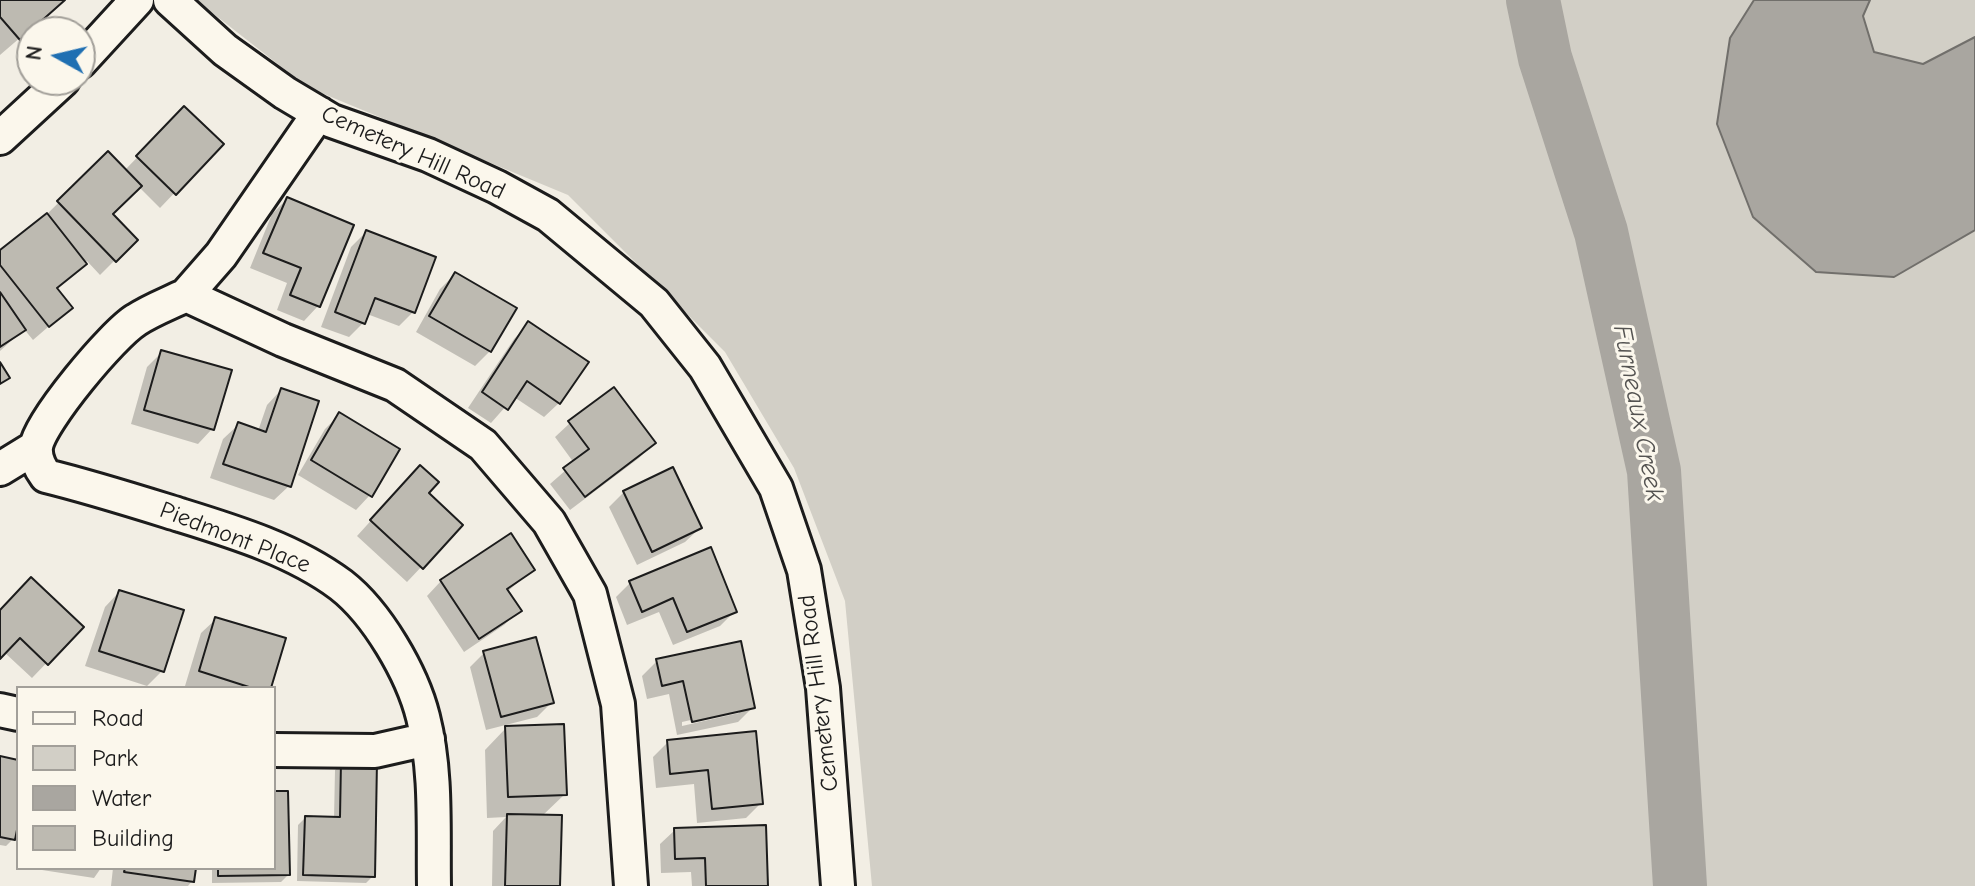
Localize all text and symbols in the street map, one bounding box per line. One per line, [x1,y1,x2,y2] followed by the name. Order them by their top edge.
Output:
[16,16,96,96] north arrow
[20,44,48,62] text: N
[317,100,509,206] street label: Cemetery Hill Road
[1606,322,1670,504] water label: Furneaux Creek
[156,496,314,580] street label: Piedmont Place
[793,593,845,793] street label: Cemetery Hill Road
[16,686,276,870] legend
[92,704,144,732] text: Road
[92,744,138,772] text: Park
[92,784,151,812] text: Water
[92,824,174,852] text: Building

